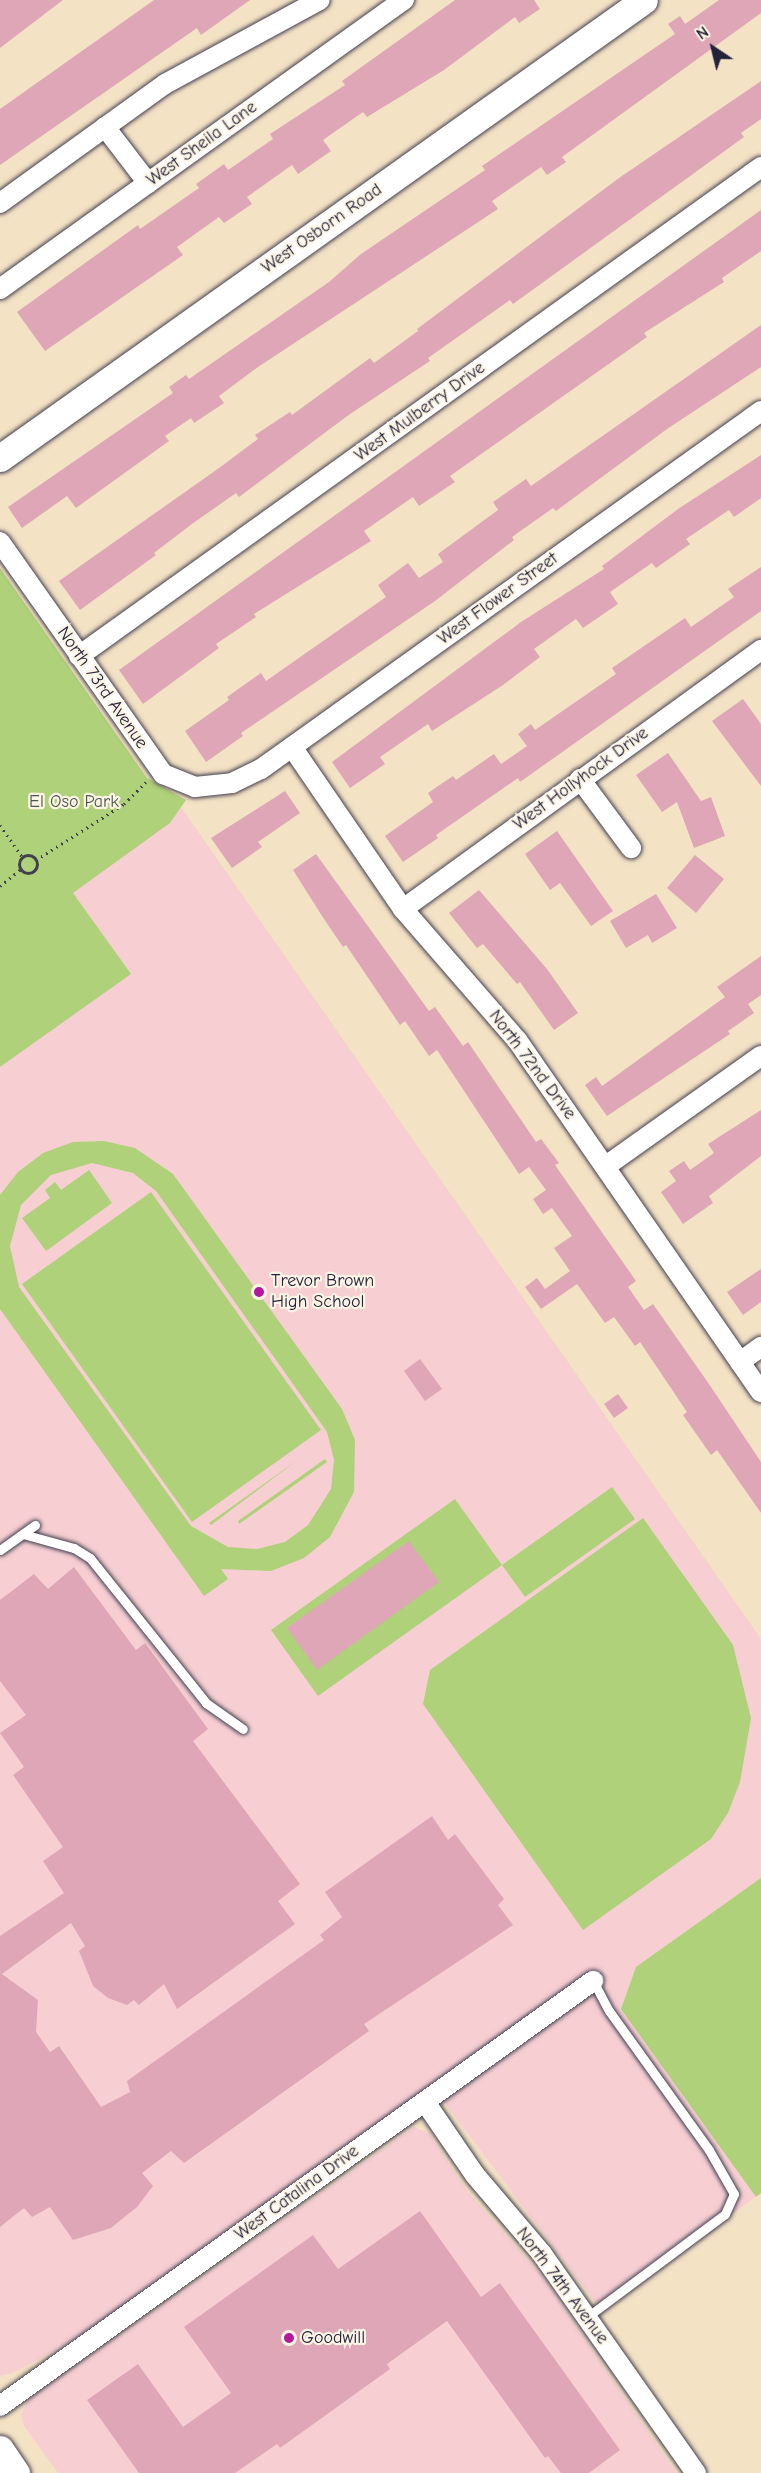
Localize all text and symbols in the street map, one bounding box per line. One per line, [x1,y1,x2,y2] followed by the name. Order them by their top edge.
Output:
[683,18,743,78] north arrow
[693,23,712,44] text: N
[143,97,261,191] street label: West Sheila Lane
[258,179,386,279] street label: West Osborn Road
[351,357,489,467] street label: West Mulberry Drive
[434,548,562,650] street label: West Flower Street
[52,623,152,753] street label: North 73rd Avenue
[509,723,653,835] street label: West Hollyhock Drive
[29,791,119,813] park label: El Oso Park
[484,1006,580,1124] street label: North 72nd Drive
[271,1271,374,1314] place label: Trevor Brown High School
[252,1285,266,1299] marker: Trevor Brown High School
[231,2141,363,2245] street label: West Catalina Drive
[511,2223,613,2349] street label: North 74th Avenue
[301,2327,365,2349] place label: Goodwill
[282,2331,296,2345] marker: Goodwill

